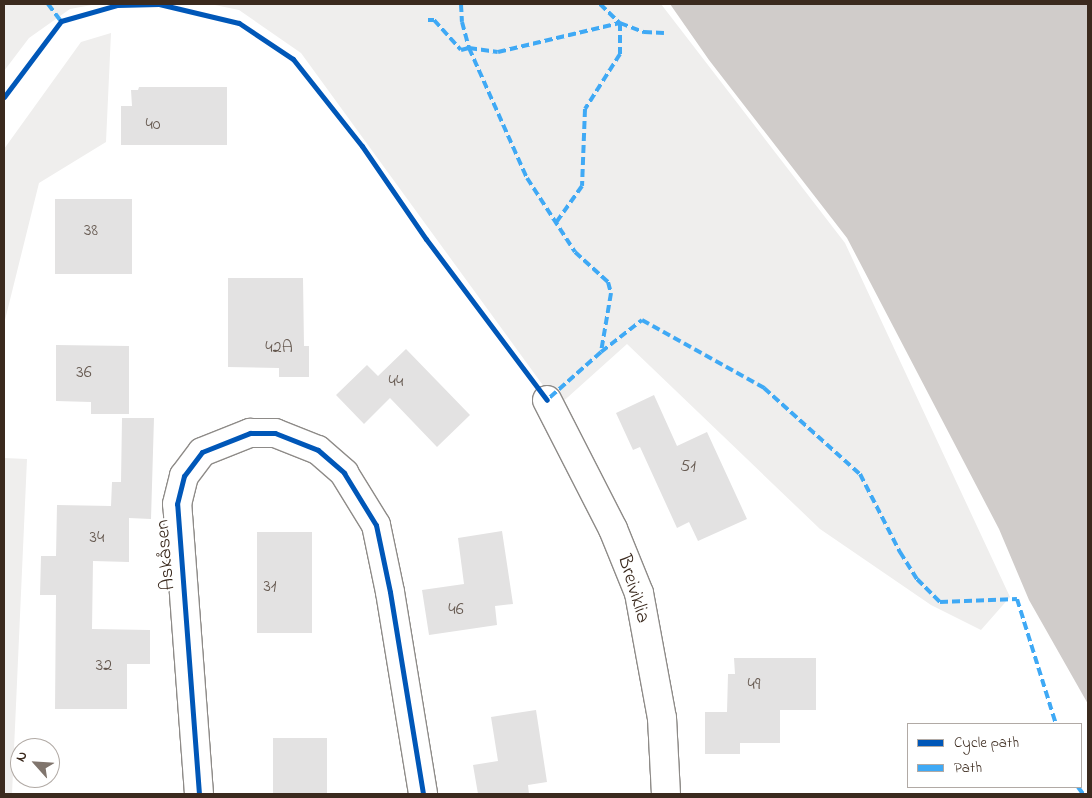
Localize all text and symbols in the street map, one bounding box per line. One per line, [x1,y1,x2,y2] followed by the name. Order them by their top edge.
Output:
[145,114,161,136] house number: 40
[84,220,98,242] house number: 38
[265,337,293,359] house number: 42A
[76,362,92,384] house number: 36
[389,371,403,393] house number: 44
[680,456,696,478] house number: 51
[151,519,181,591] street label: Askåsen
[90,527,104,549] house number: 34
[611,552,655,626] street label: Breiviklia
[263,576,277,598] house number: 31
[448,599,464,621] house number: 46
[96,655,112,677] house number: 32
[748,674,760,696] house number: 49
[907,723,1082,788] legend
[954,732,1019,754] text: Cycle path
[10,738,60,788] north arrow
[10,748,33,766] text: N
[954,757,982,779] text: Path

